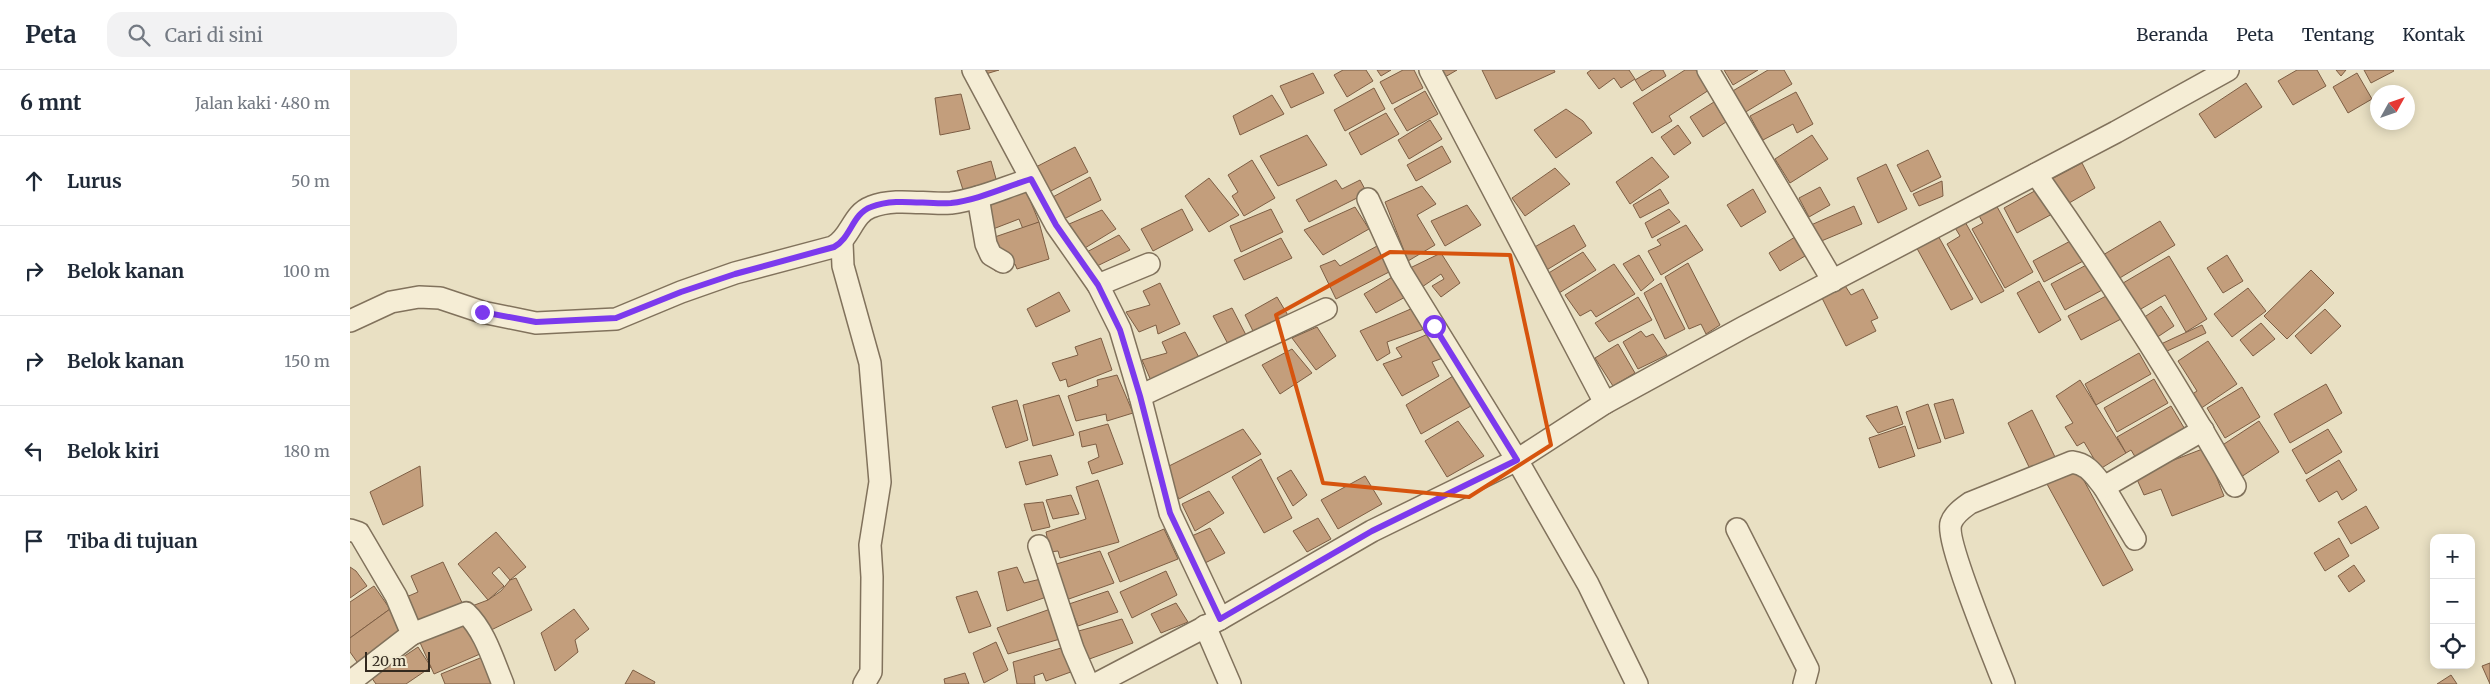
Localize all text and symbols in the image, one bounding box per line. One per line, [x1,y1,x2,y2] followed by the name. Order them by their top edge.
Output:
[107,12,457,57] search box
[25,19,77,50] text: Peta
[125,21,153,49] icon: search
[165,23,263,47] text: Cari di sini
[2136,23,2208,46] text: Beranda
[2236,23,2274,46] text: Peta
[2302,23,2374,46] text: Tentang
[2402,23,2465,46] text: Kontak
[2370,85,2415,130] north arrow
[20,89,82,116] text: 6 mnt
[195,93,330,113] text: Jalan kaki · 480 m
[20,167,48,195] icon: ahead
[67,169,122,193] text: Lurus
[291,171,330,191] text: 50 m
[20,257,48,285] icon: right
[67,259,184,283] text: Belok kanan
[283,261,330,281] text: 100 m
[471,301,494,324] route end
[1423,315,1446,338] route start
[20,347,48,375] icon: right
[67,349,184,373] text: Belok kanan
[284,351,330,371] text: 150 m
[20,437,48,465] icon: left
[67,439,159,463] text: Belok kiri
[284,441,330,461] text: 180 m
[20,527,48,555] icon: arrive
[67,529,198,553] text: Tiba di tujuan
[2430,534,2475,669] map controls
[2430,534,2475,579] button: +
[2430,579,2475,624] button: −
[2430,624,2475,669] button: locate
[365,649,430,672] scale bar
[372,652,406,670] text: 20 m

